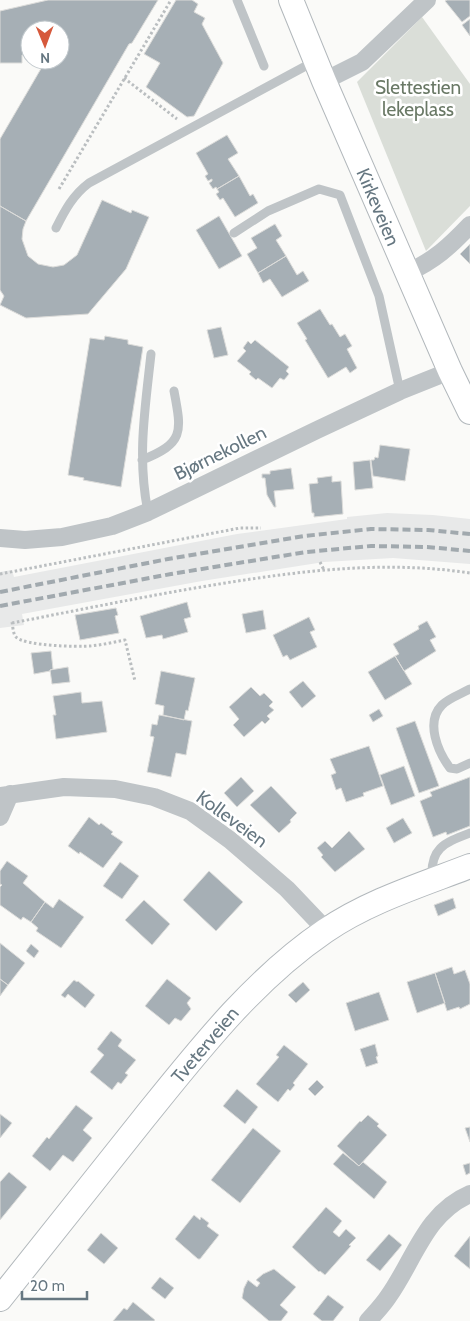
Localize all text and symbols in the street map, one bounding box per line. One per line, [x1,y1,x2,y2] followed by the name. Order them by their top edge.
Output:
[20,20,70,70] north arrow
[40,49,50,67] text: N
[375,76,461,121] park label: Slettestien lekeplass
[351,165,405,249] street label: Kirkeveien
[170,421,270,485] street label: Bjørnekollen
[192,785,272,853] street label: Kolleveien
[166,1002,244,1088] street label: Tveterveien
[22,1268,88,1300] scale bar
[30,1277,65,1295] text: 20 m

